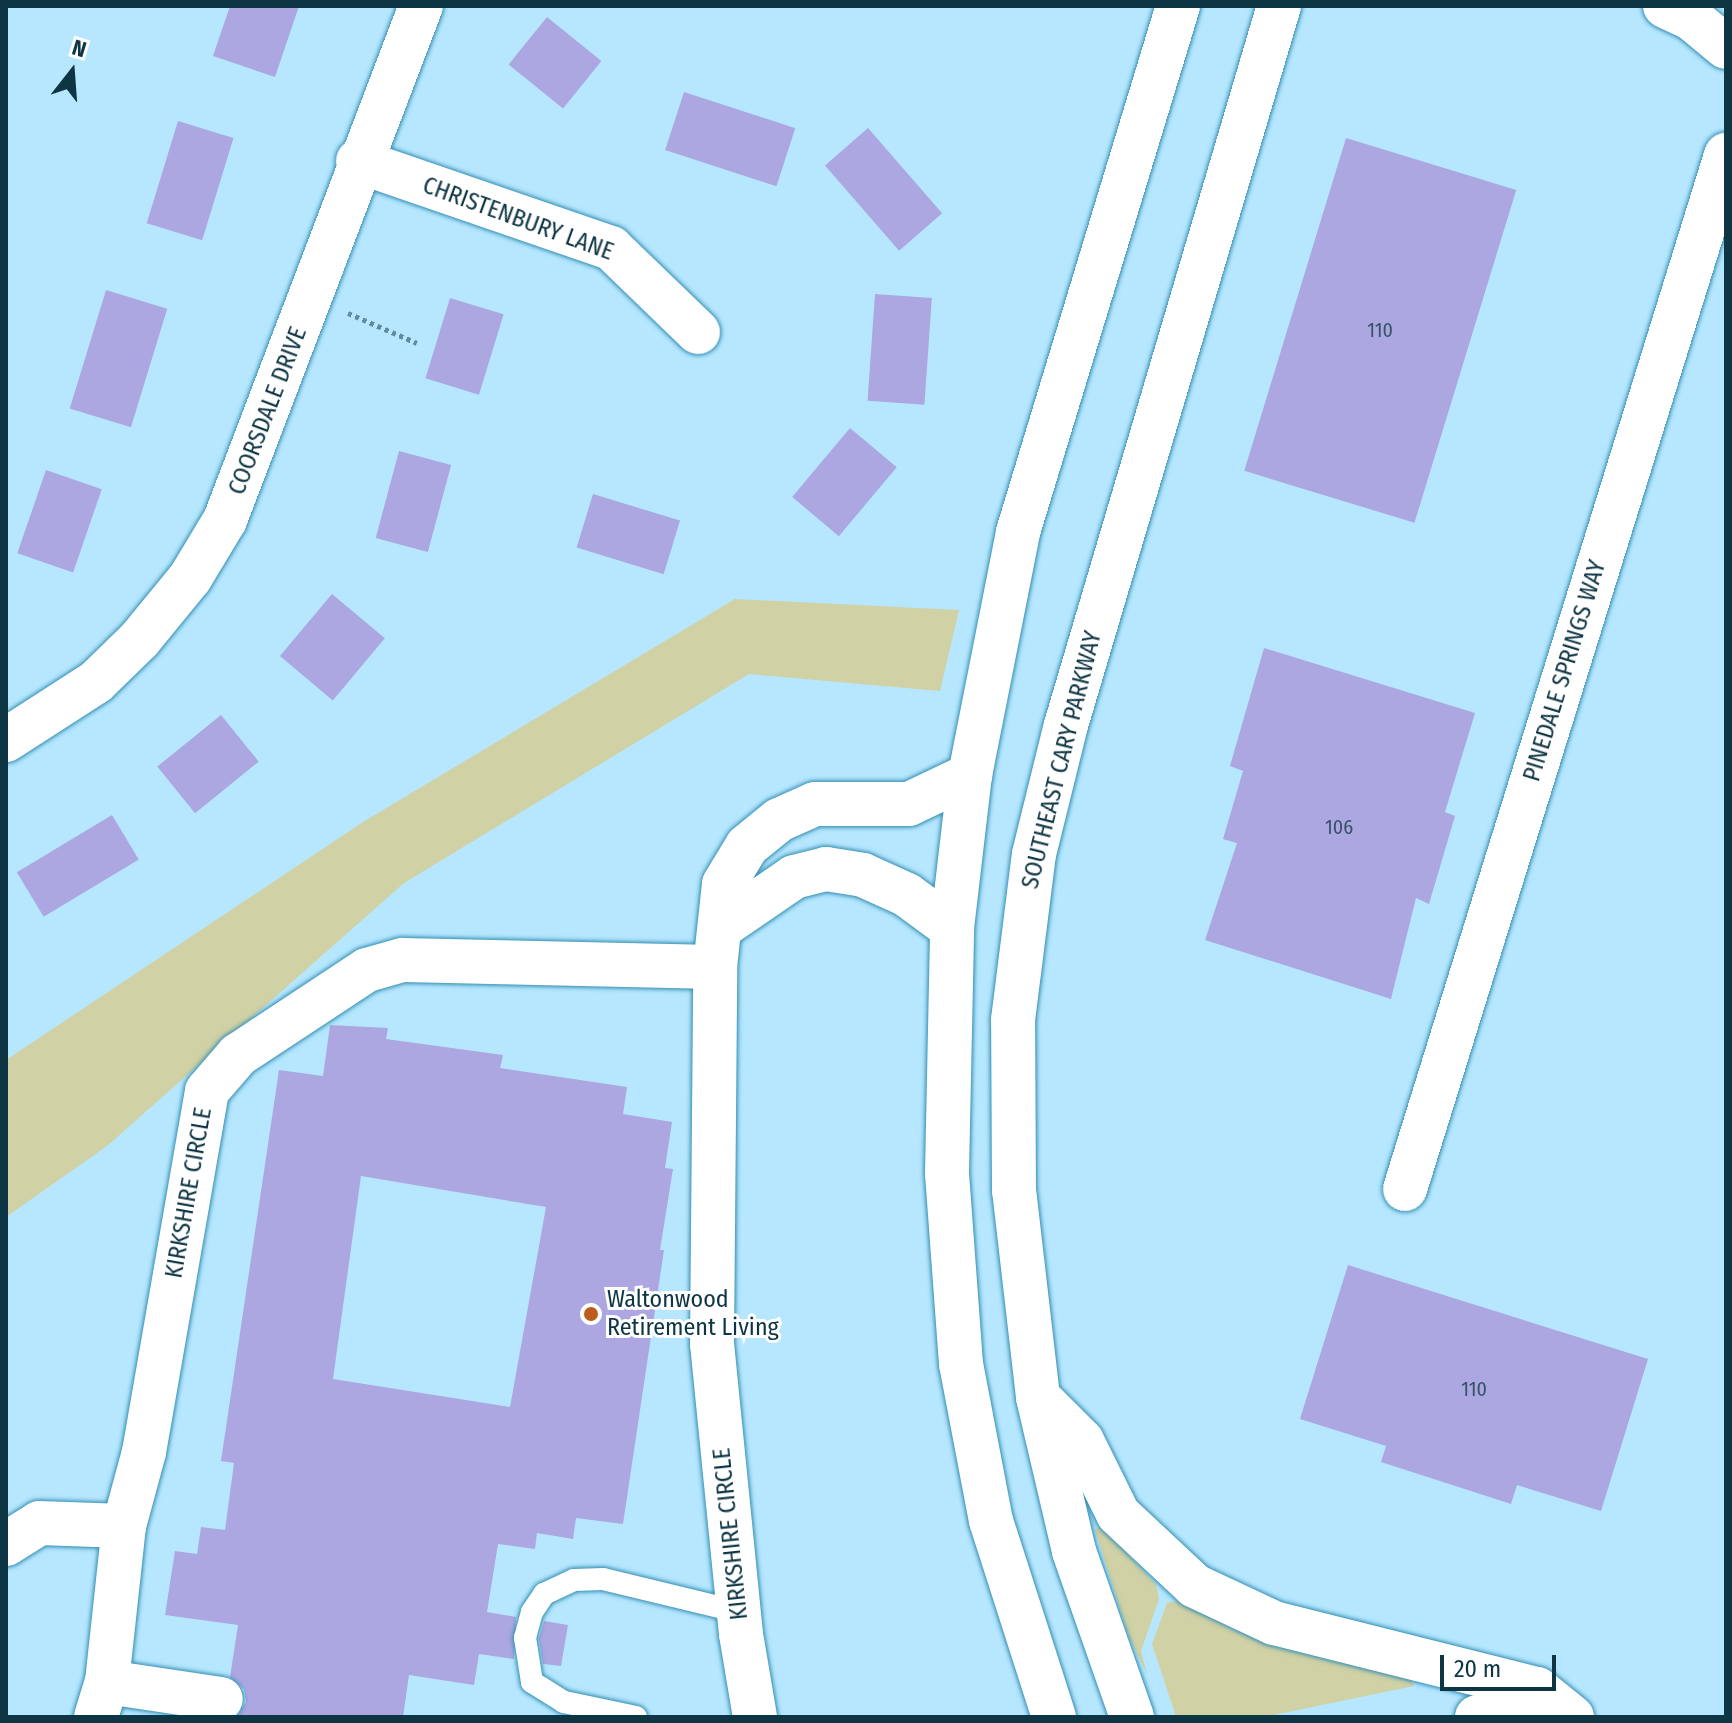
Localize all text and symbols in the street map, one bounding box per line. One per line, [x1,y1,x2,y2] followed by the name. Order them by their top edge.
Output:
[32,32,112,112] north arrow
[69,34,89,63] text: N
[419,171,617,267] street label: CHRISTENBURY LANE
[1367,318,1393,342] house number: 110
[223,323,313,499] street label: COORSDALE DRIVE
[1518,557,1612,785] street label: PINEDALE SPRINGS WAY
[1016,628,1108,892] street label: SOUTHEAST CARY PARKWAY
[1325,815,1353,839] house number: 106
[160,1105,218,1281] street label: KIRKSHIRE CIRCLE
[607,1286,779,1342] place label: Waltonwood Retirement Living
[582,1305,600,1323] marker: Waltonwood Retirement Living
[1461,1377,1487,1401] house number: 110
[708,1447,754,1621] street label: KIRKSHIRE CIRCLE
[1444,1639,1560,1689] scale bar
[1454,1655,1501,1683] text: 20 m

